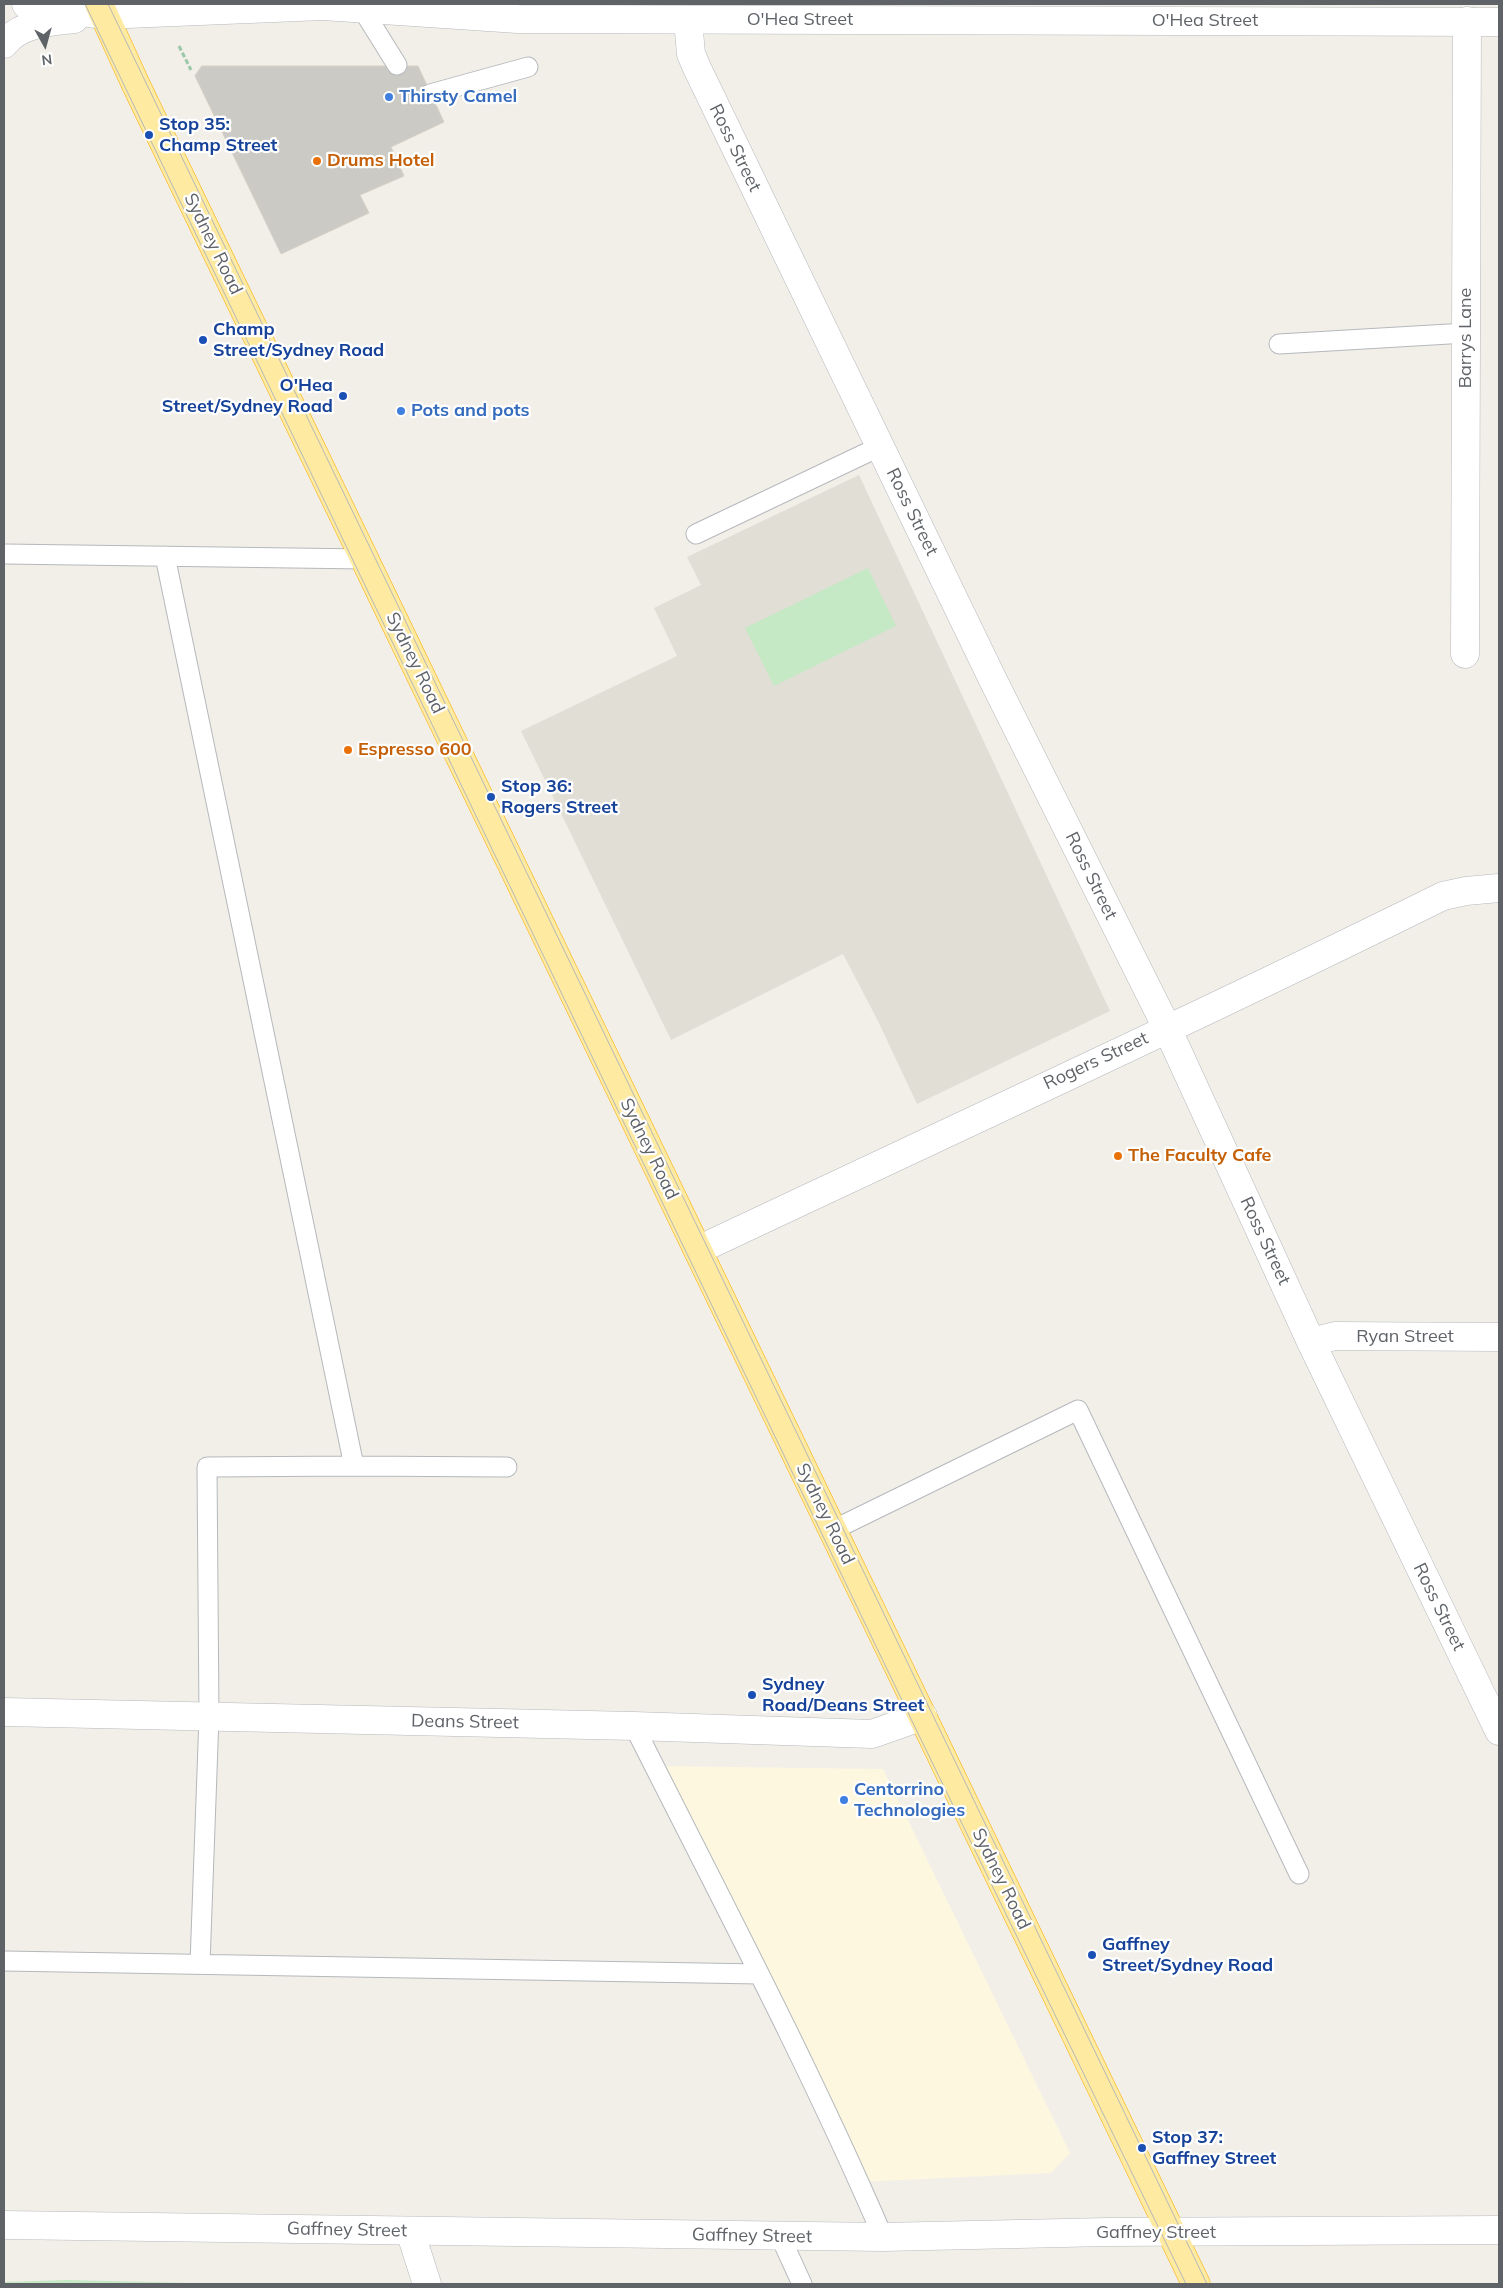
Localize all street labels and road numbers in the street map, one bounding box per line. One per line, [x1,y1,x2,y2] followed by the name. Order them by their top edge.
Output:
[747,9,853,31] street label: O'Hea Street
[1152,10,1258,32] street label: O'Hea Street
[705,101,765,195] street label: Ross Street
[179,190,247,298] street label: Sydney Road
[1455,288,1477,388] street label: Barrys Lane
[882,465,942,559] street label: Ross Street
[381,609,449,717] street label: Sydney Road
[1061,829,1121,923] street label: Ross Street
[1040,1027,1152,1095] street label: Rogers Street
[615,1095,683,1203] street label: Sydney Road
[1235,1193,1295,1289] street label: Ross Street
[1356,1326,1454,1348] street label: Ryan Street
[791,1460,859,1568] street label: Sydney Road
[1409,1560,1469,1654] street label: Ross Street
[411,1710,519,1734] street label: Deans Street
[967,1825,1035,1933] street label: Sydney Road
[287,2218,407,2242] street label: Gaffney Street
[1096,2222,1216,2244] street label: Gaffney Street
[692,2224,812,2248] street label: Gaffney Street

